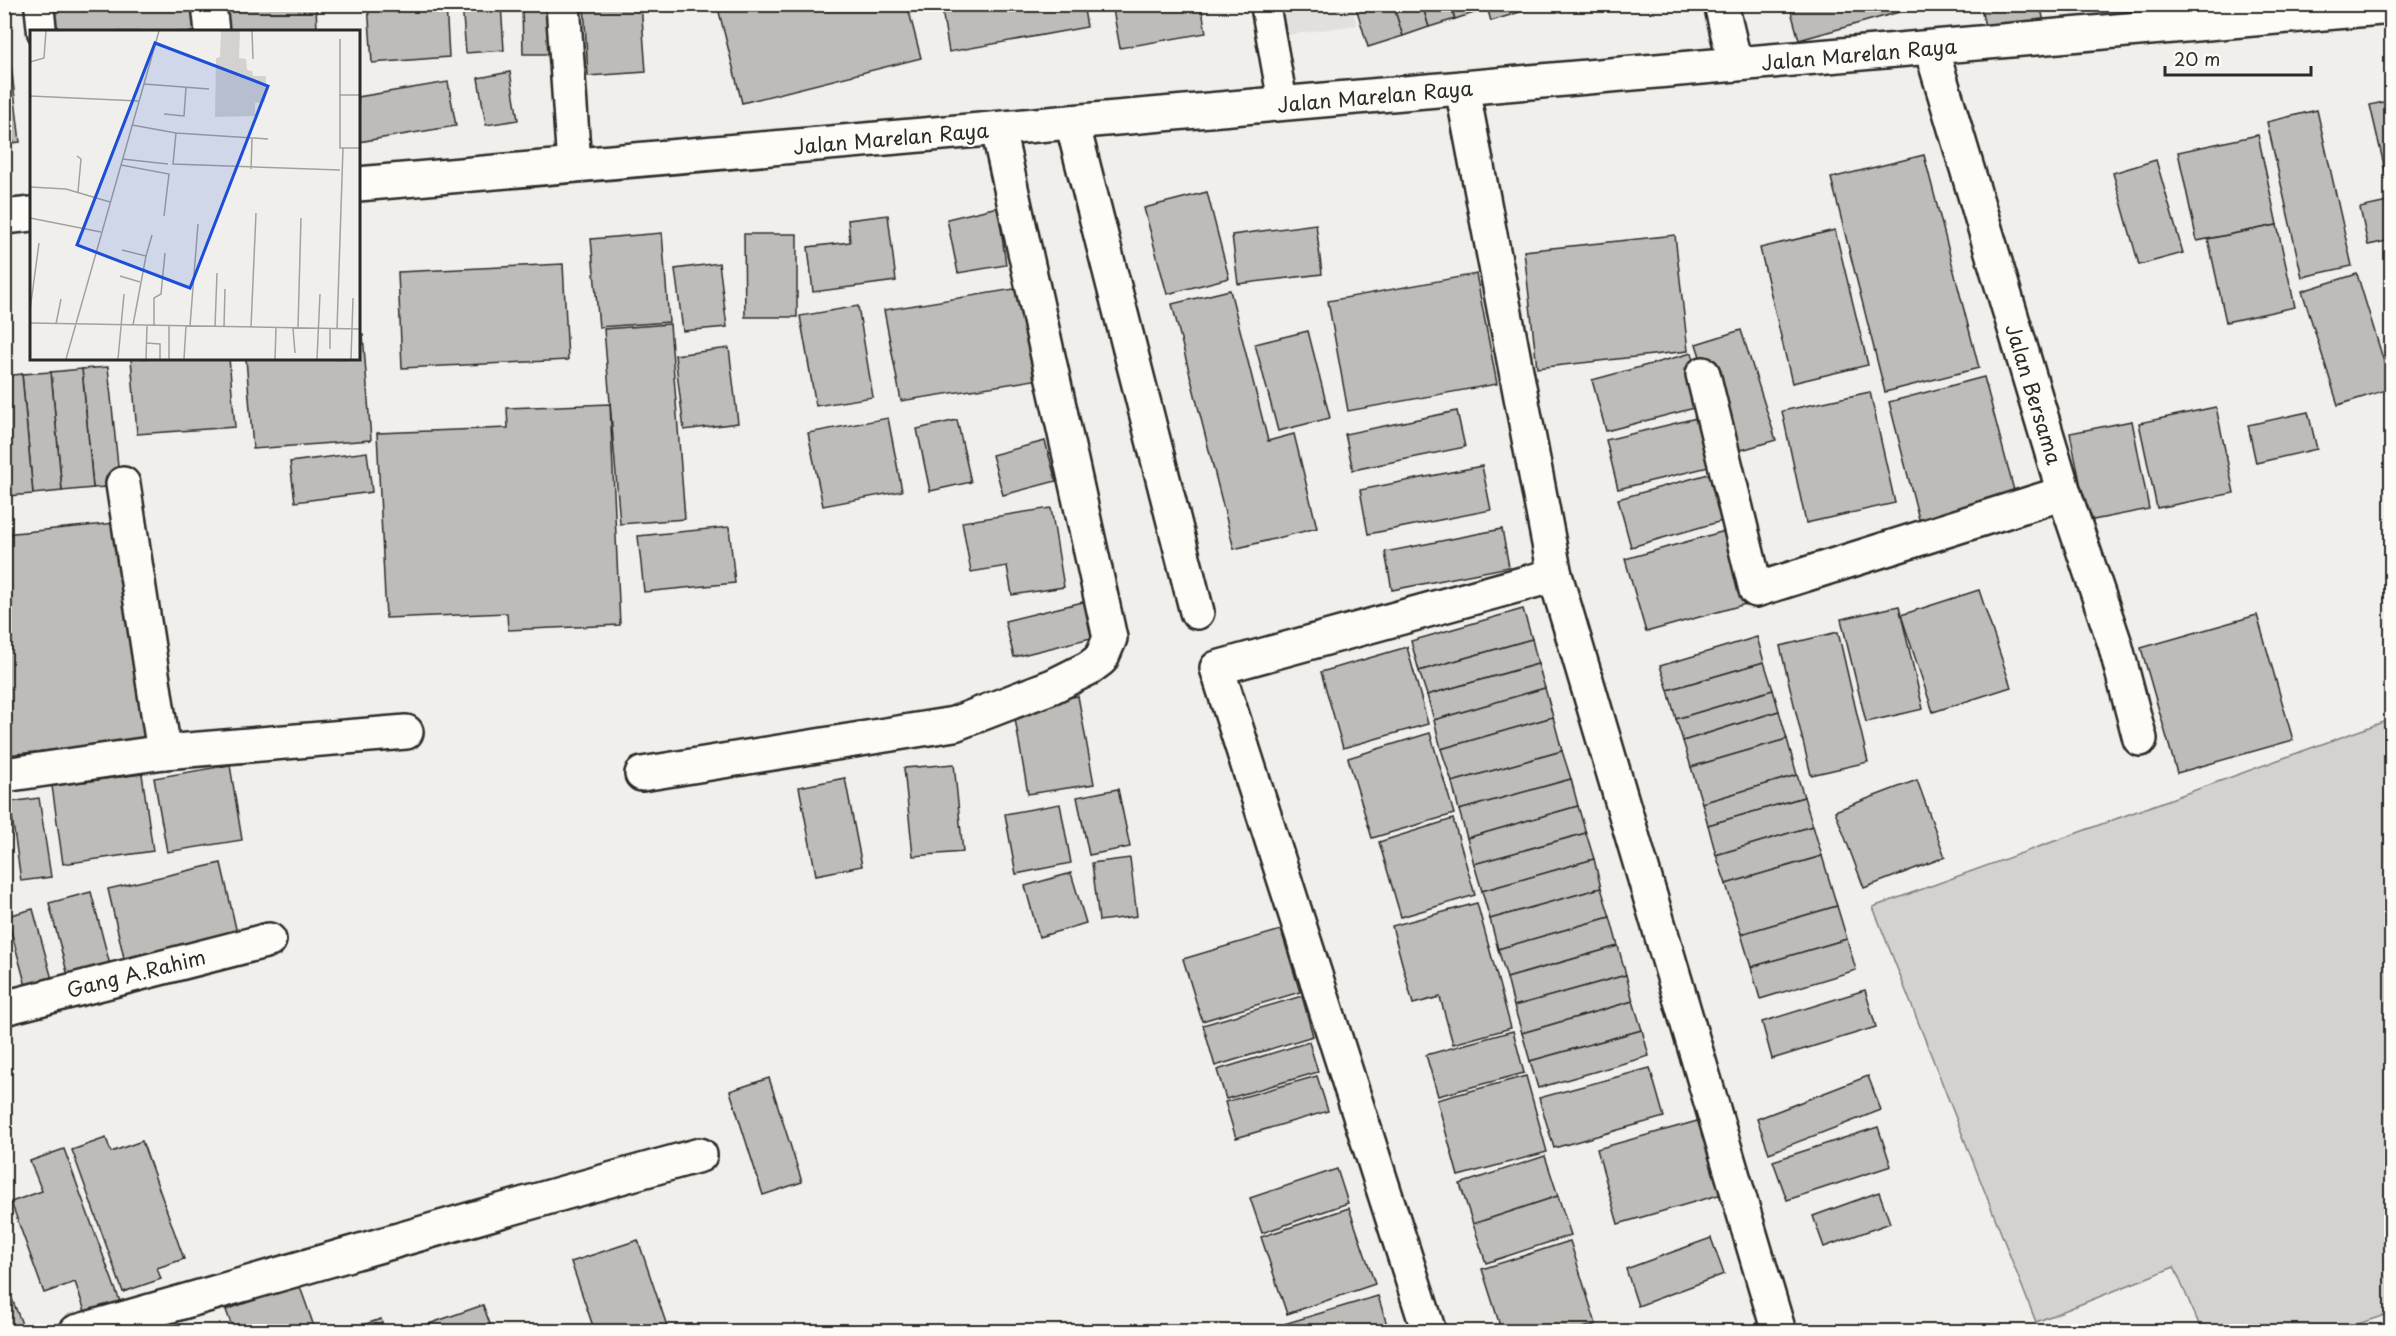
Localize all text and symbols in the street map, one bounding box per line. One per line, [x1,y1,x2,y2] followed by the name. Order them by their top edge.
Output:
[30,30,360,360] inset map
[1760,30,1958,77] street label: Jalan Marelan Raya
[2165,39,2310,77] scale bar
[2174,45,2220,72] text: 20 m
[1276,72,1474,119] street label: Jalan Marelan Raya
[792,114,990,161] street label: Jalan Marelan Raya
[1998,320,2070,468] street label: Jalan Bersama
[63,941,209,1005] street label: Gang A.Rahim

